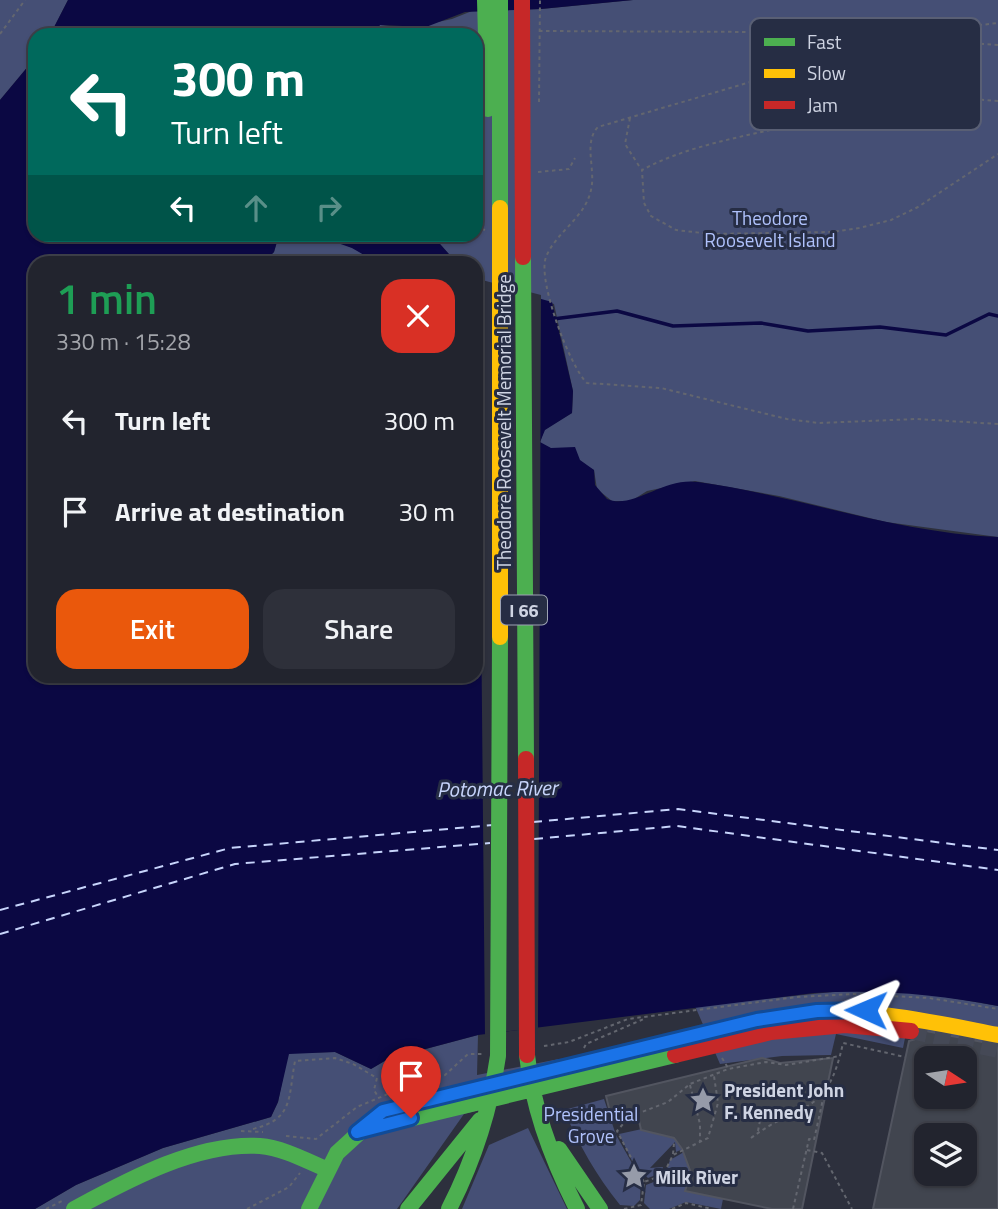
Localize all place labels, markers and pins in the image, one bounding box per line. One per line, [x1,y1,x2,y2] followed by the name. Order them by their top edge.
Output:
[381,1046,441,1118] pin
[724,1075,844,1126] place label: President John F. Kennedy
[688,1085,718,1115] place icon: President John F. Kennedy
[619,1161,649,1191] place icon: Milk River
[655,1162,738,1191] place label: Milk River

